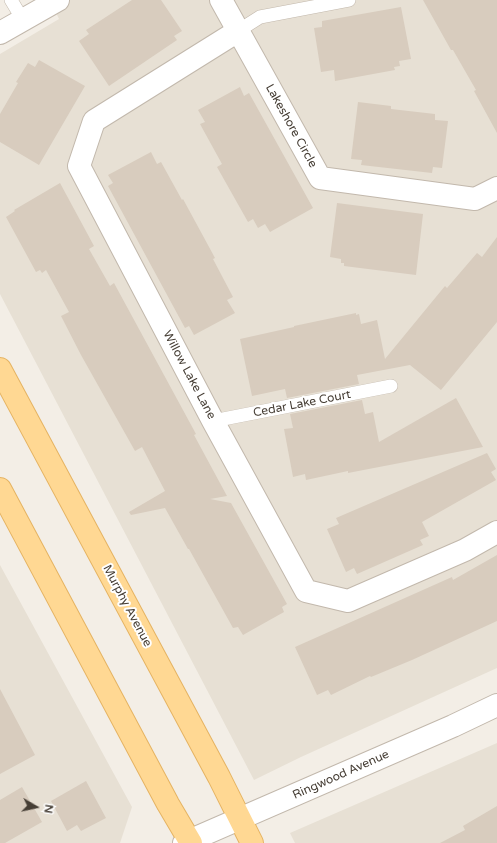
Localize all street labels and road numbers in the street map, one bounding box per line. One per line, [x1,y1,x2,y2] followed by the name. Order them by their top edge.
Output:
[262,82,320,170] street label: Lakeshore Circle
[160,328,218,422] street label: Willow Lake Lane
[252,387,352,421] street label: Cedar Lake Court
[99,563,155,649] street label: Murphy Avenue
[291,747,391,803] street label: Ringwood Avenue

